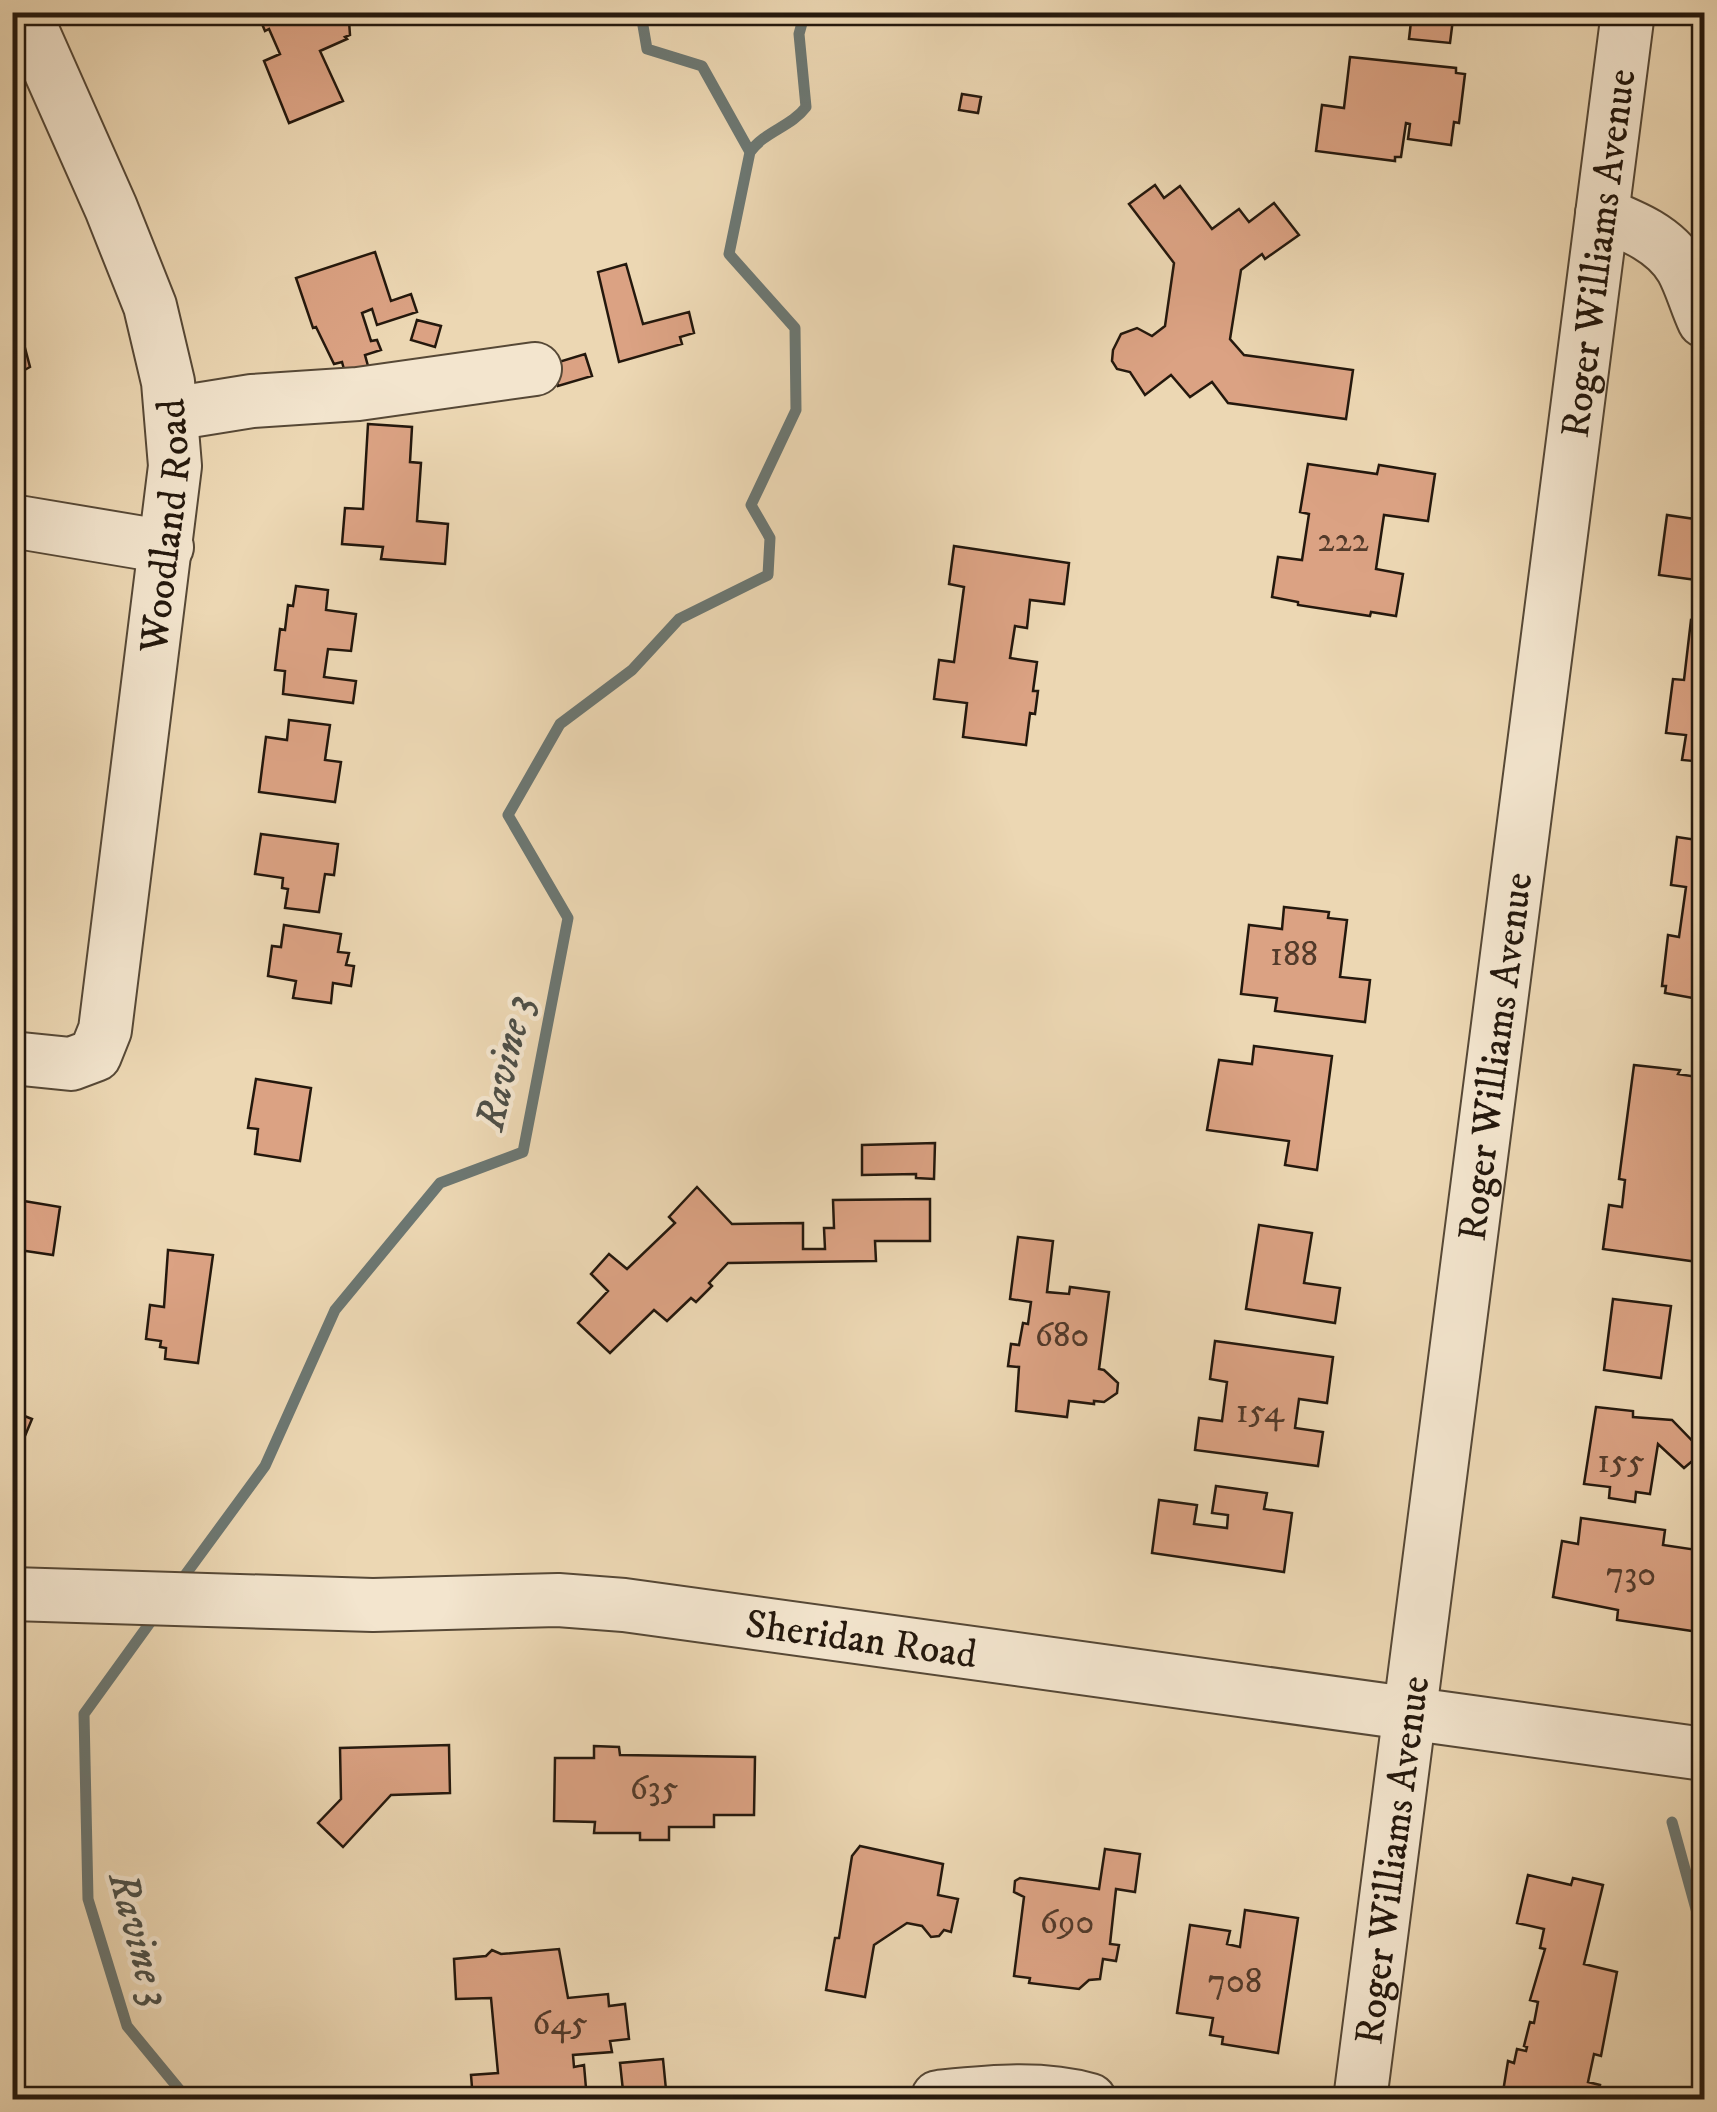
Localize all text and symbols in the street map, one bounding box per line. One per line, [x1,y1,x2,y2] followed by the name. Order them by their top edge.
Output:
[1552,66,1648,441] street label: Roger Williams Avenue
[130,397,204,657] street label: Woodland Road
[1317,519,1369,563] house number: 222
[1448,870,1545,1244] street label: Roger Williams Avenue
[1270,933,1318,977] house number: 188
[465,990,547,1137] water label: Ravine 3
[1035,1314,1089,1358] house number: 680
[1236,1390,1285,1434] house number: 154
[1597,1440,1645,1484] house number: 155
[1606,1553,1656,1597] house number: 730
[742,1600,980,1681] street label: Sheridan Road
[1345,1673,1442,2048] street label: Roger Williams Avenue
[630,1767,678,1811] house number: 635
[95,1865,181,2013] water label: Ravine 3
[1040,1901,1094,1945] house number: 690
[1208,1960,1262,2004] house number: 708
[532,2002,588,2046] house number: 645

